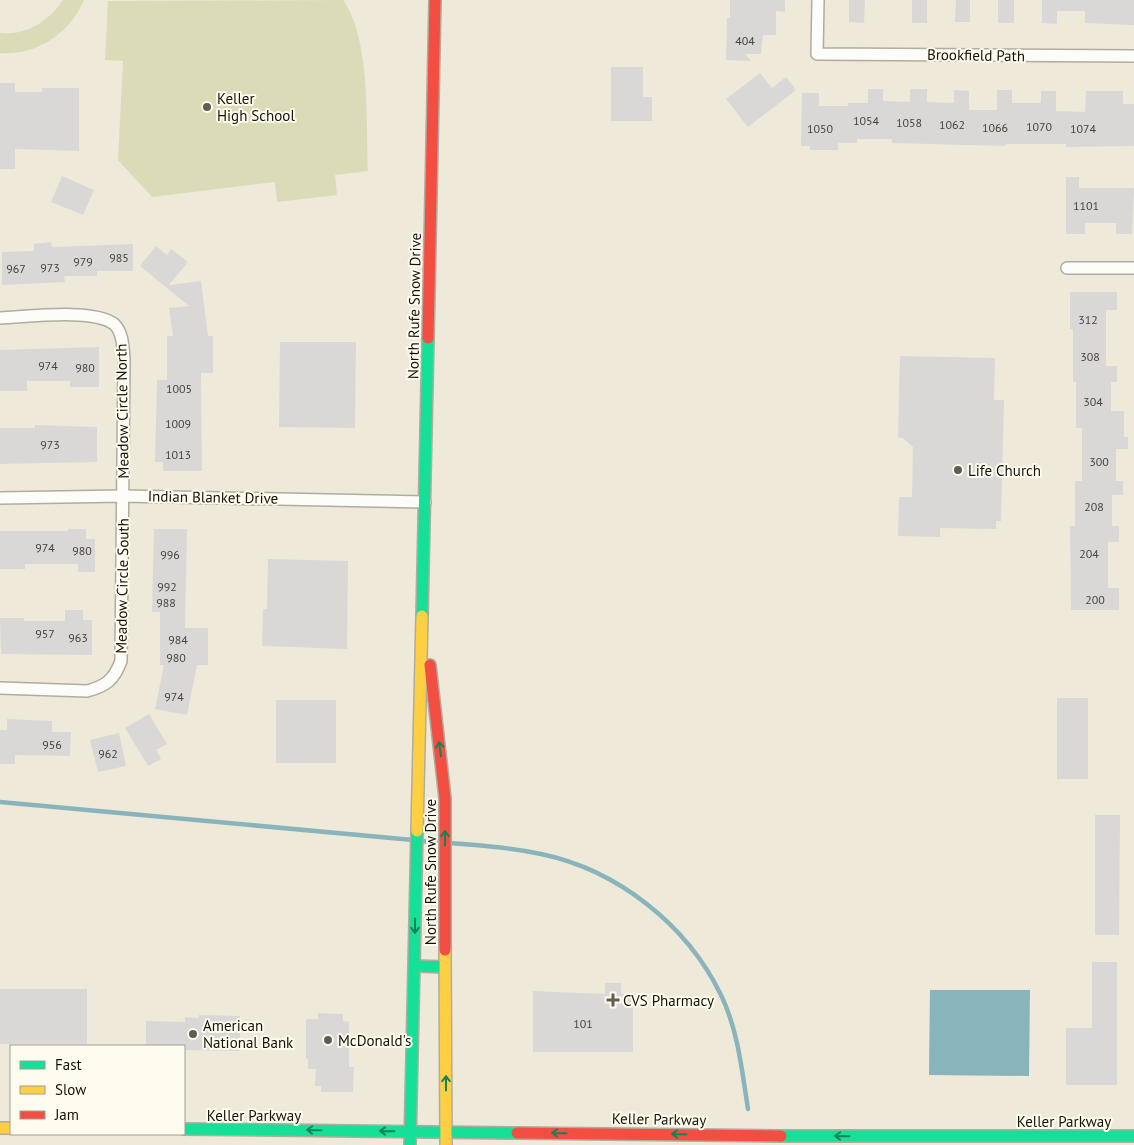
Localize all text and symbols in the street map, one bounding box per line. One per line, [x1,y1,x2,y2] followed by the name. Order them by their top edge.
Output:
[735,33,755,48] house number: 404
[927,45,1025,65] street label: Brookfield Path
[217,89,295,125] place label: Keller High School
[201,101,213,113] marker: Keller High School
[853,113,880,128] house number: 1054
[896,115,922,130] house number: 1058
[939,117,965,132] house number: 1062
[1026,119,1053,134] house number: 1070
[982,120,1008,135] house number: 1066
[807,121,834,136] house number: 1050
[1070,121,1097,136] house number: 1074
[1073,198,1099,213] house number: 1101
[403,233,425,379] street label: North Rufe Snow Drive
[109,250,129,265] house number: 985
[73,254,93,269] house number: 979
[40,260,60,275] house number: 973
[6,261,26,276] house number: 967
[1078,312,1098,327] house number: 312
[111,343,133,479] street label: Meadow Circle North
[1080,349,1100,364] house number: 308
[38,358,58,373] house number: 974
[75,360,95,375] house number: 980
[166,381,192,396] house number: 1005
[1083,394,1103,409] house number: 304
[165,416,191,431] house number: 1009
[40,437,60,452] house number: 973
[165,447,191,462] house number: 1013
[1089,454,1109,469] house number: 300
[968,461,1041,480] place label: Life Church
[952,464,964,476] marker: Life Church
[148,486,278,508] street label: Indian Blanket Drive
[1084,499,1104,514] house number: 208
[111,518,133,654] street label: Meadow Circle South
[35,540,55,555] house number: 974
[72,543,92,558] house number: 980
[1079,546,1099,561] house number: 204
[160,547,180,562] house number: 996
[157,579,177,594] house number: 992
[1085,592,1105,607] house number: 200
[156,595,176,610] house number: 988
[35,626,55,641] house number: 957
[68,630,88,645] house number: 963
[168,632,188,647] house number: 984
[166,650,186,665] house number: 980
[164,689,184,704] house number: 974
[42,737,62,752] house number: 956
[435,742,445,758] one-way arrow
[98,746,118,761] house number: 962
[421,799,440,945] street label: North Rufe Snow Drive
[440,830,450,846] one-way arrow
[410,917,420,933] one-way arrow
[623,991,714,1010] place label: CVS Pharmacy
[607,994,619,1006] marker: CVS Pharmacy
[203,1016,294,1052] place label: American National Bank
[573,1016,593,1031] house number: 101
[187,1028,199,1040] marker: American National Bank
[338,1031,411,1050] place label: McDonald's
[322,1034,334,1046] marker: McDonald's
[10,1045,185,1135] legend
[55,1055,82,1074] text: Fast
[441,1075,451,1092] one-way arrow
[55,1080,86,1099] text: Slow
[54,1105,79,1124] text: Jam
[207,1106,301,1125] street label: Keller Parkway
[612,1109,706,1129] street label: Keller Parkway
[1017,1112,1111,1131] street label: Keller Parkway
[307,1126,323,1135] one-way arrow
[379,1127,395,1136] one-way arrow
[552,1128,568,1138] one-way arrow
[672,1130,688,1139] one-way arrow
[834,1131,850,1141] one-way arrow

